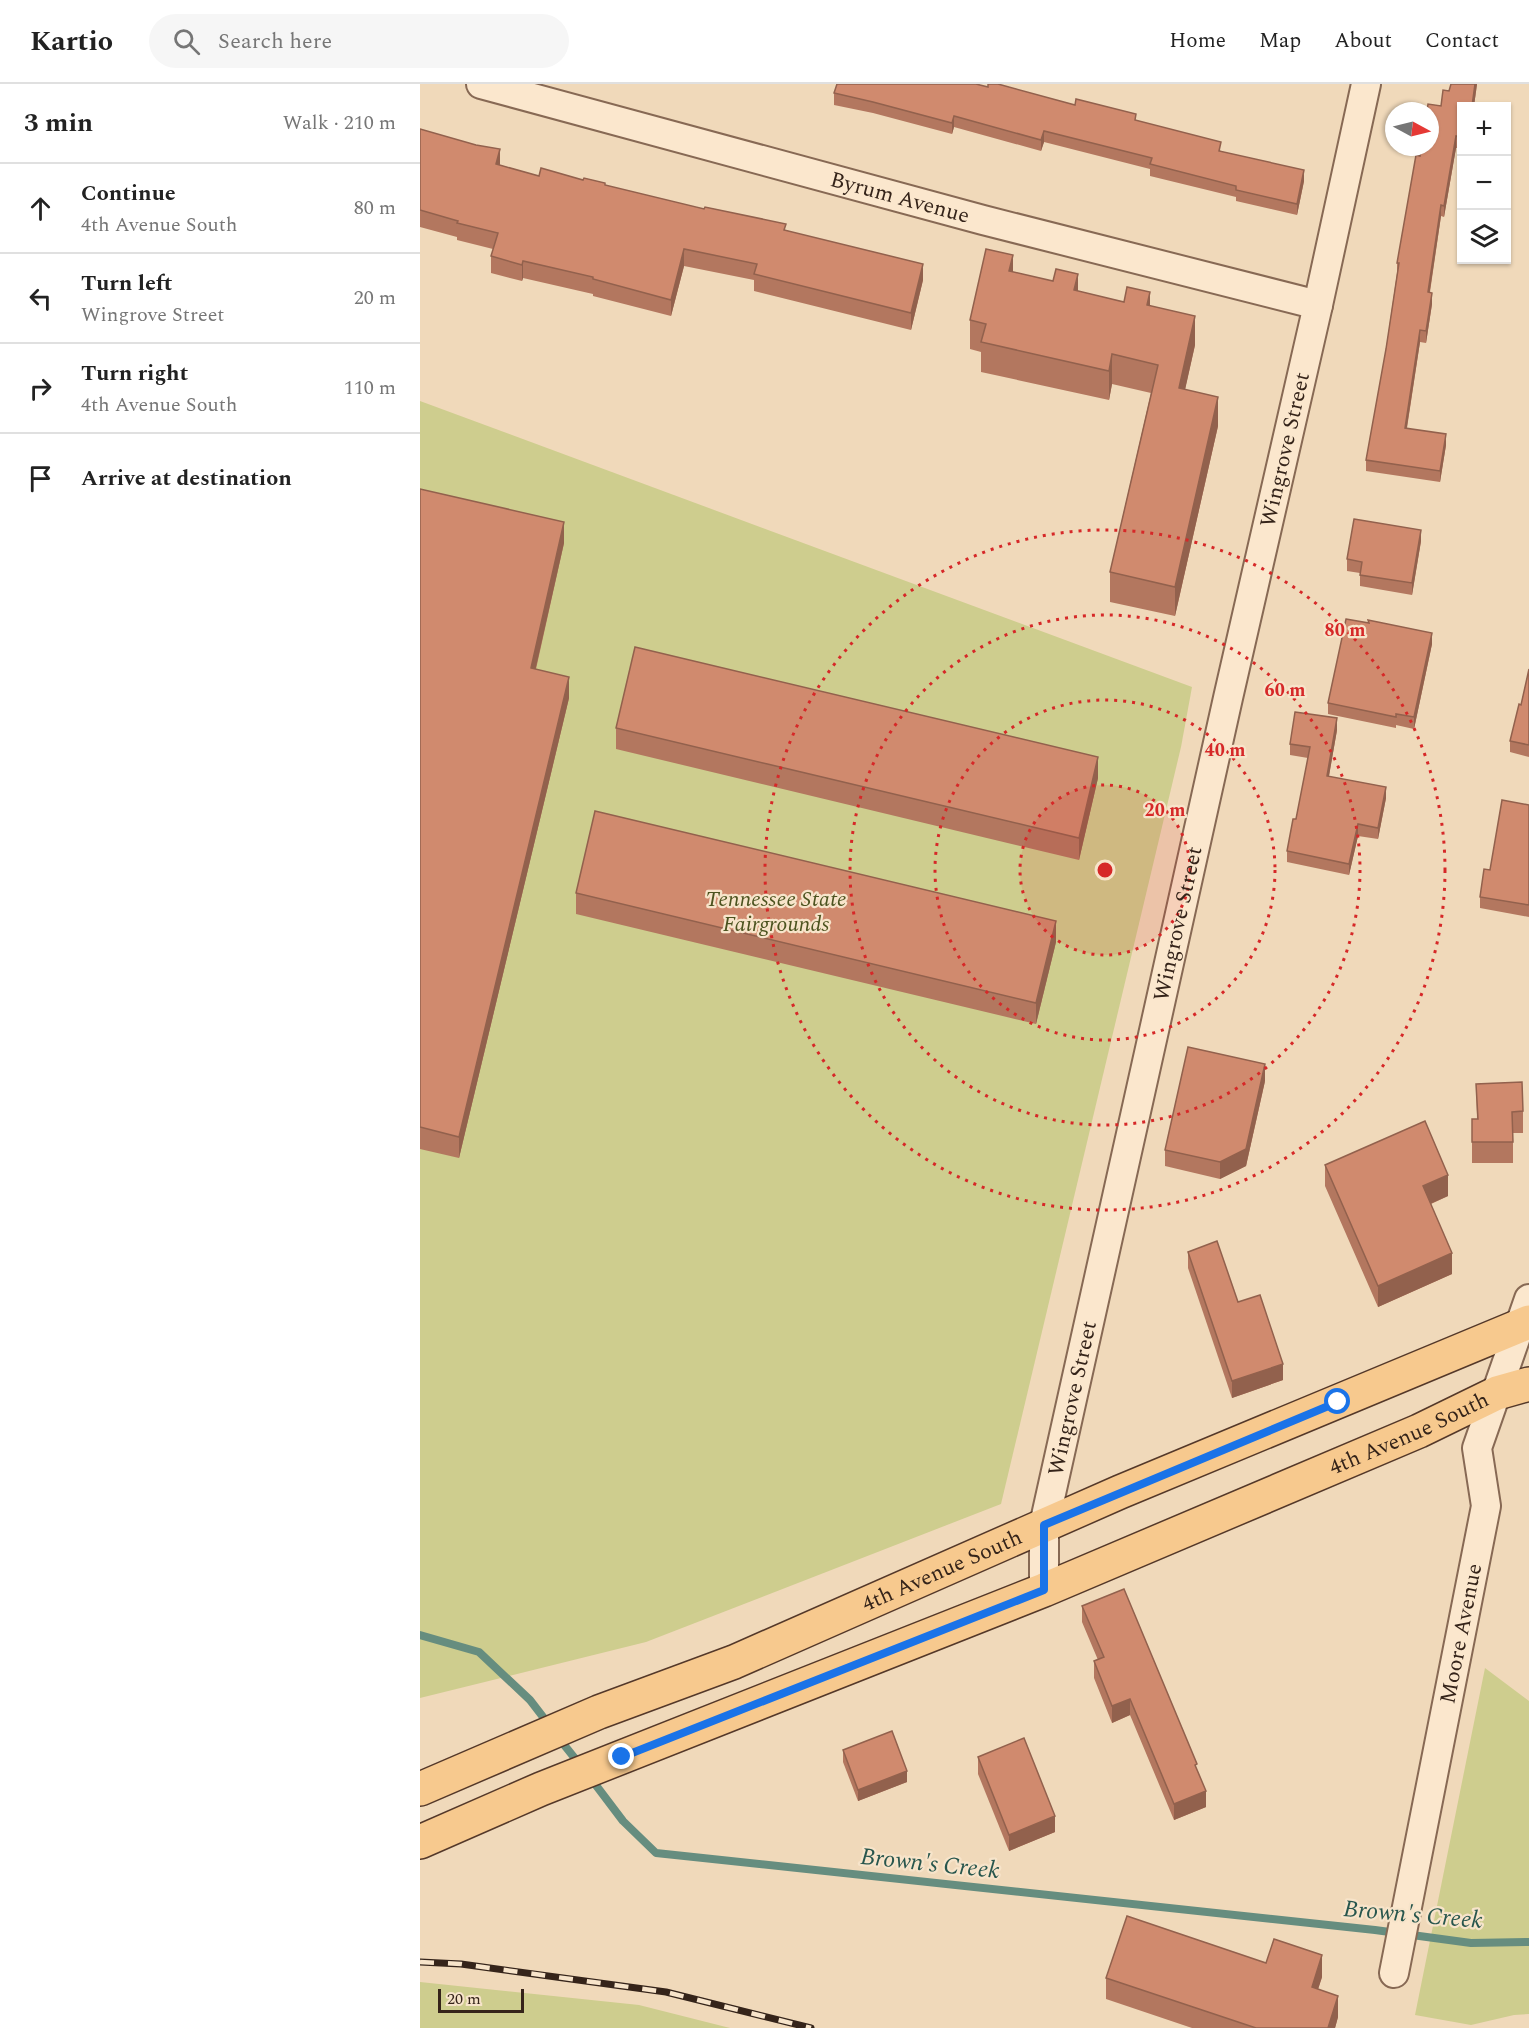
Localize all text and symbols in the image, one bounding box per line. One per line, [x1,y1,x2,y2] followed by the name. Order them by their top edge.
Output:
[149,14,569,68] search box
[30,20,113,63] text: Kartio
[170,25,203,58] icon: search
[218,25,332,58] text: Search here
[1169,25,1226,57] text: Home
[1259,25,1301,57] text: Map
[1334,25,1392,57] text: About
[1425,25,1499,57] text: Contact
[1385,102,1439,156] north arrow
[1457,102,1511,264] map controls
[1457,102,1511,156] button: +
[24,103,93,143] text: 3 min
[283,108,396,138] text: Walk · 210 m
[1457,156,1511,210] button: −
[826,163,973,232] street label: Byrum Avenue
[81,177,176,210] text: Continue
[24,192,57,225] icon: ahead
[354,193,396,223] text: 80 m
[81,210,238,240] text: 4th Avenue South
[1457,210,1511,264] button: layers
[81,267,173,300] text: Turn left
[24,282,57,315] icon: left
[354,283,396,313] text: 20 m
[81,300,224,330] text: Wingrove Street
[81,357,188,390] text: Turn right
[1251,369,1319,530] street label: Wingrove Street
[24,372,57,405] icon: right
[344,373,396,403] text: 110 m
[81,390,238,420] text: 4th Avenue South
[24,462,57,495] icon: arrive
[81,462,292,495] text: Arrive at destination
[1325,617,1365,644] text: 80 m
[1265,677,1305,704] text: 60 m
[1205,737,1245,764] text: 40 m
[1145,797,1185,824] text: 20 m
[1145,843,1211,1004] street label: Wingrove Street
[1095,860,1115,880] centre of rings
[705,883,847,941] park label: Tennessee State Fairgrounds
[1039,1317,1106,1479] street label: Wingrove Street
[1324,1383,1494,1484] street label: 4th Avenue South
[1324,1388,1350,1414] route start
[856,1521,1027,1620] street label: 4th Avenue South
[1431,1560,1491,1707] street label: Moore Avenue
[608,1743,634,1769] route end
[859,1839,1001,1889] water label: Brown's Creek
[1342,1891,1484,1939] water label: Brown's Creek
[438,1986,524,2014] scale bar
[447,1987,481,2011] text: 20 m

